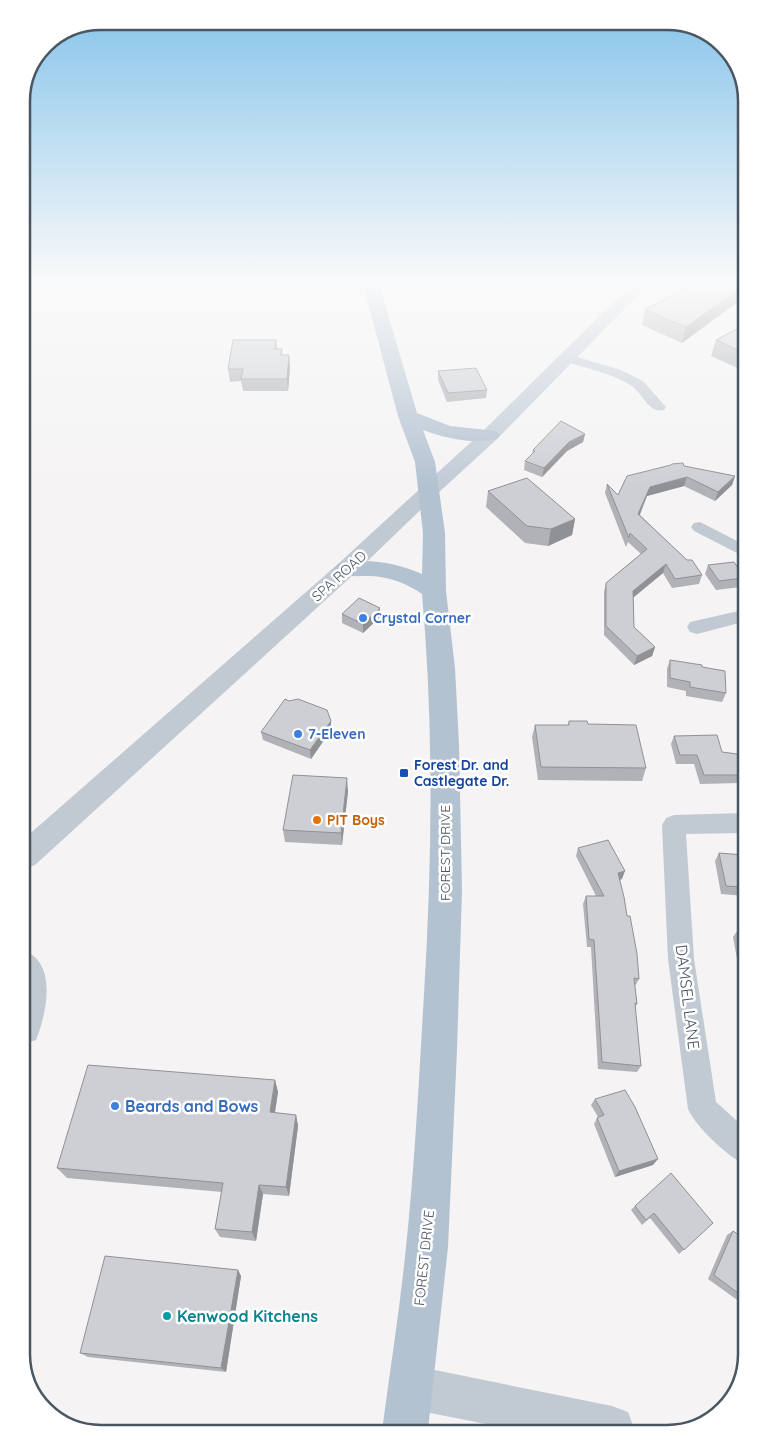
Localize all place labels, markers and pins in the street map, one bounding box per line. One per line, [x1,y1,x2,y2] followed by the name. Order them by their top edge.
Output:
[373,609,471,627] place label: Crystal Corner
[357,612,369,624] marker: Crystal Corner
[308,725,365,743] place label: 7-Eleven
[292,728,304,740] marker: 7-Eleven
[414,756,509,790] place label: Forest Dr. and Castlegate Dr.
[398,767,410,779] marker: Forest Dr. and Castlegate Dr.
[327,811,385,829] place label: PIT Boys
[311,814,323,826] marker: PIT Boys
[125,1096,259,1116] place label: Beards and Bows
[109,1100,121,1112] marker: Beards and Bows
[177,1306,318,1326] place label: Kenwood Kitchens
[161,1310,173,1322] marker: Kenwood Kitchens

